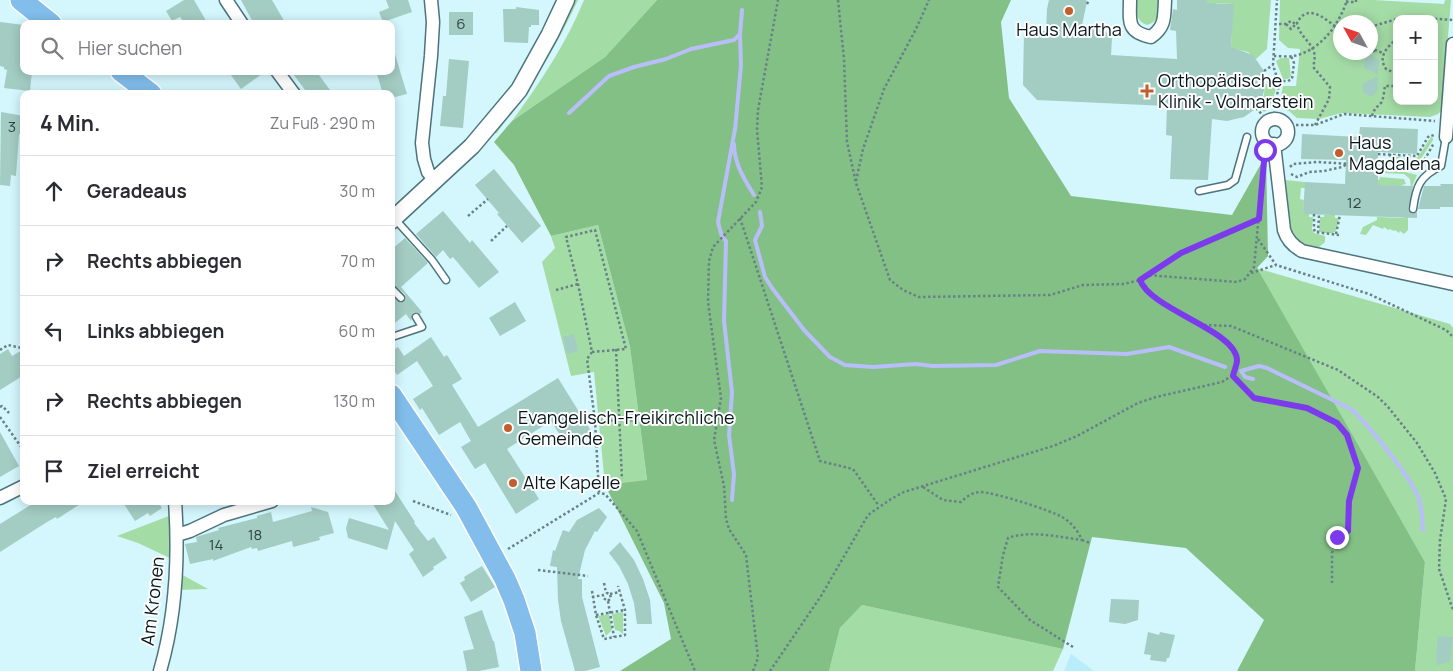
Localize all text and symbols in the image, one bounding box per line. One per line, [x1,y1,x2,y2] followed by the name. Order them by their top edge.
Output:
[1063,5,1075,17] marker: Haus Martha
[456,13,466,34] house number: 6
[1333,15,1378,60] north arrow
[1393,15,1438,105] map controls
[1393,15,1438,60] button: +
[1016,17,1122,41] place label: Haus Martha
[20,20,395,75] search box
[38,34,66,62] icon: search
[78,35,182,61] text: Hier suchen
[1393,60,1438,105] button: −
[1158,68,1313,113] place label: Orthopädische Klinik - Volmarstein
[1140,84,1154,98] marker: Orthopädische Klinik - Volmarstein
[40,109,100,137] text: 4 Min.
[270,112,375,134] text: Zu Fuß · 290 m
[8,116,16,137] house number: 3
[1349,130,1441,175] place label: Haus Magdalena
[1254,139,1277,162] route start
[1333,147,1345,159] marker: Haus Magdalena
[40,177,68,205] icon: ahead
[87,178,187,204] text: Geradeaus
[340,180,375,202] text: 30 m
[1347,192,1361,213] house number: 12
[40,247,68,275] icon: right
[87,248,242,274] text: Rechts abbiegen
[340,250,375,272] text: 70 m
[40,317,68,345] icon: left
[87,318,224,344] text: Links abbiegen
[339,320,375,342] text: 60 m
[40,387,68,415] icon: right
[87,388,242,414] text: Rechts abbiegen
[333,390,375,412] text: 130 m
[518,405,735,450] place label: Evangelisch-Freikirchliche Gemeinde
[502,422,514,434] marker: Evangelisch-Freikirchliche Gemeinde
[40,457,68,485] icon: arrive
[87,458,200,484] text: Ziel erreicht
[523,470,620,494] place label: Alte Kapelle
[507,477,519,489] marker: Alte Kapelle
[248,524,262,545] house number: 18
[1326,526,1349,549] route end
[209,534,223,555] house number: 14
[135,555,169,647] street label: Am Kronen

